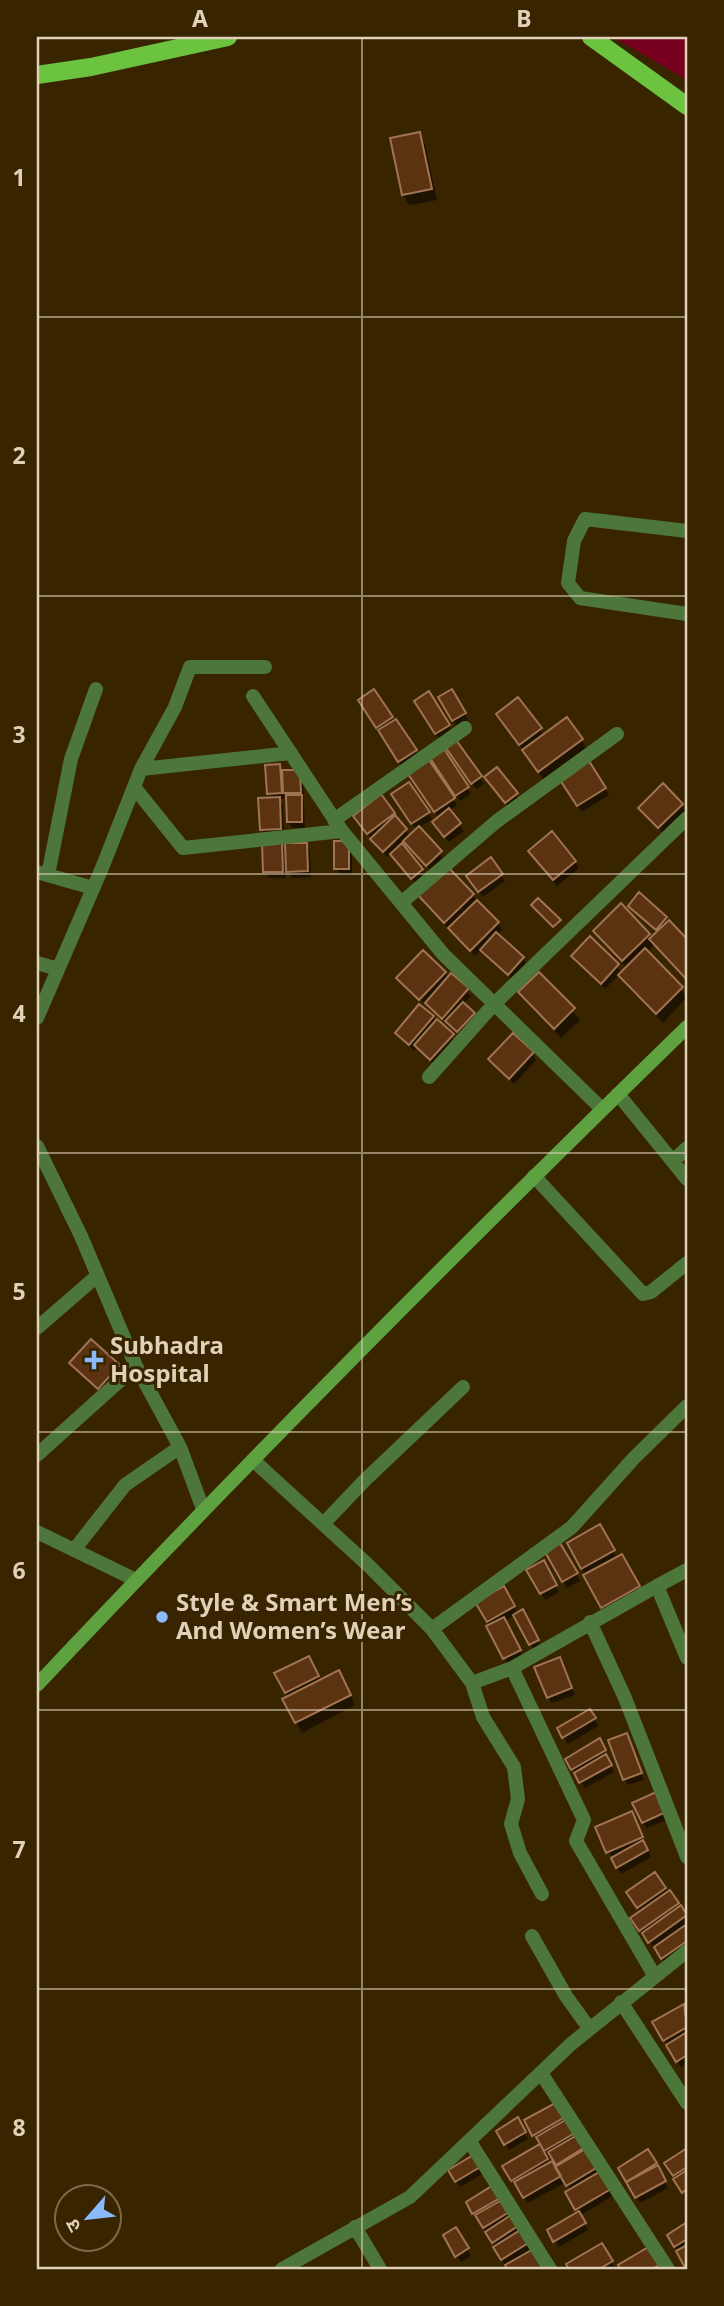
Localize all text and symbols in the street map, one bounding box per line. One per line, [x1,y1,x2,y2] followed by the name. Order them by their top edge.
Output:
[192,2,208,34] text: A
[516,2,532,34] text: B
[12,161,26,193] text: 1
[12,439,26,471] text: 2
[12,718,26,750] text: 3
[12,997,26,1029] text: 4
[12,1275,26,1307] text: 5
[110,1328,224,1389] place label: Subhadra Hospital
[84,1350,104,1370] marker: Subhadra Hospital
[12,1554,26,1586] text: 6
[176,1585,413,1646] place label: Style & Smart Men’s And Women’s Wear
[154,1609,170,1625] marker: Style & Smart Men’s And Women’s Wear
[12,1833,26,1865] text: 7
[12,2111,26,2143] text: 8
[52,2184,122,2254] north arrow
[58,2214,87,2237] text: उ

